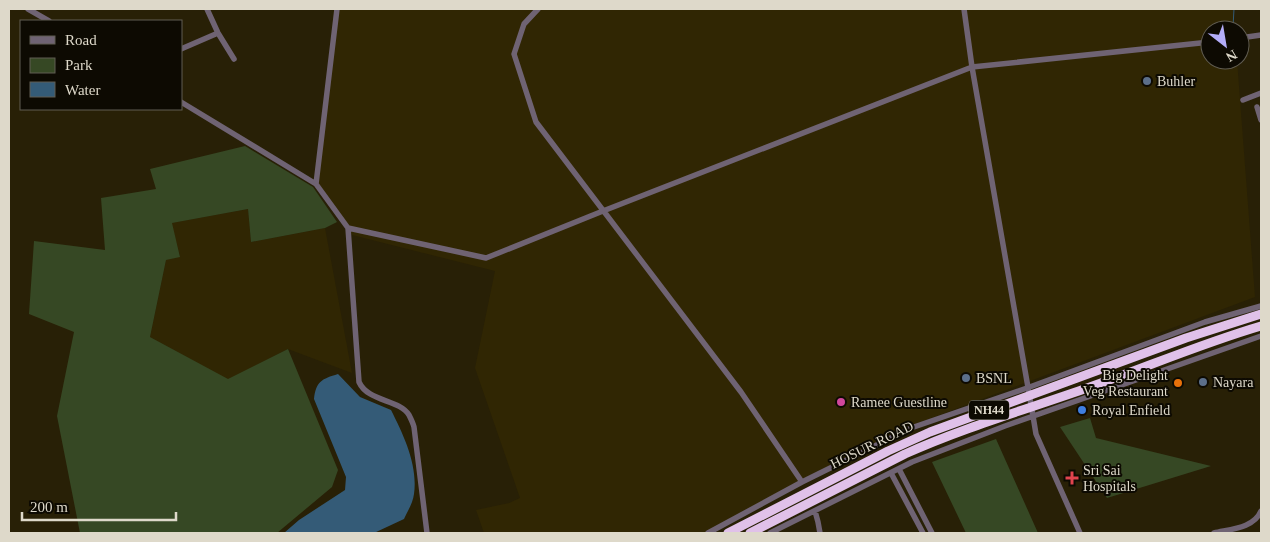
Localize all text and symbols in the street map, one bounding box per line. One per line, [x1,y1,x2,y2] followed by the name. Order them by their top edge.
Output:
[20,20,182,110] legend
[1200,20,1250,70] north arrow
[65,32,97,48] text: Road
[1223,47,1240,65] text: N
[65,57,93,73] text: Park
[1157,74,1195,89] place label: Buhler
[1141,75,1153,87] marker: Buhler
[65,82,100,98] text: Water
[1083,368,1168,399] place label: Big Delight Veg Restaurant
[976,371,1012,386] place label: BSNL
[960,372,972,384] marker: BSNL
[1213,375,1254,390] place label: Nayara
[1197,376,1209,388] marker: Nayara
[1172,377,1184,389] marker: Big Delight Veg Restaurant
[851,395,947,410] place label: Ramee Guestline
[835,396,847,408] marker: Ramee Guestline
[969,400,1009,420] road number: NH44
[1092,403,1170,418] place label: Royal Enfield
[1076,404,1088,416] marker: Royal Enfield
[828,418,916,472] street label: HOSUR ROAD
[1083,463,1136,494] place label: Sri Sai Hospitals
[1065,471,1079,485] marker: Sri Sai Hospitals
[22,490,176,522] scale bar
[30,499,68,515] text: 200 m

